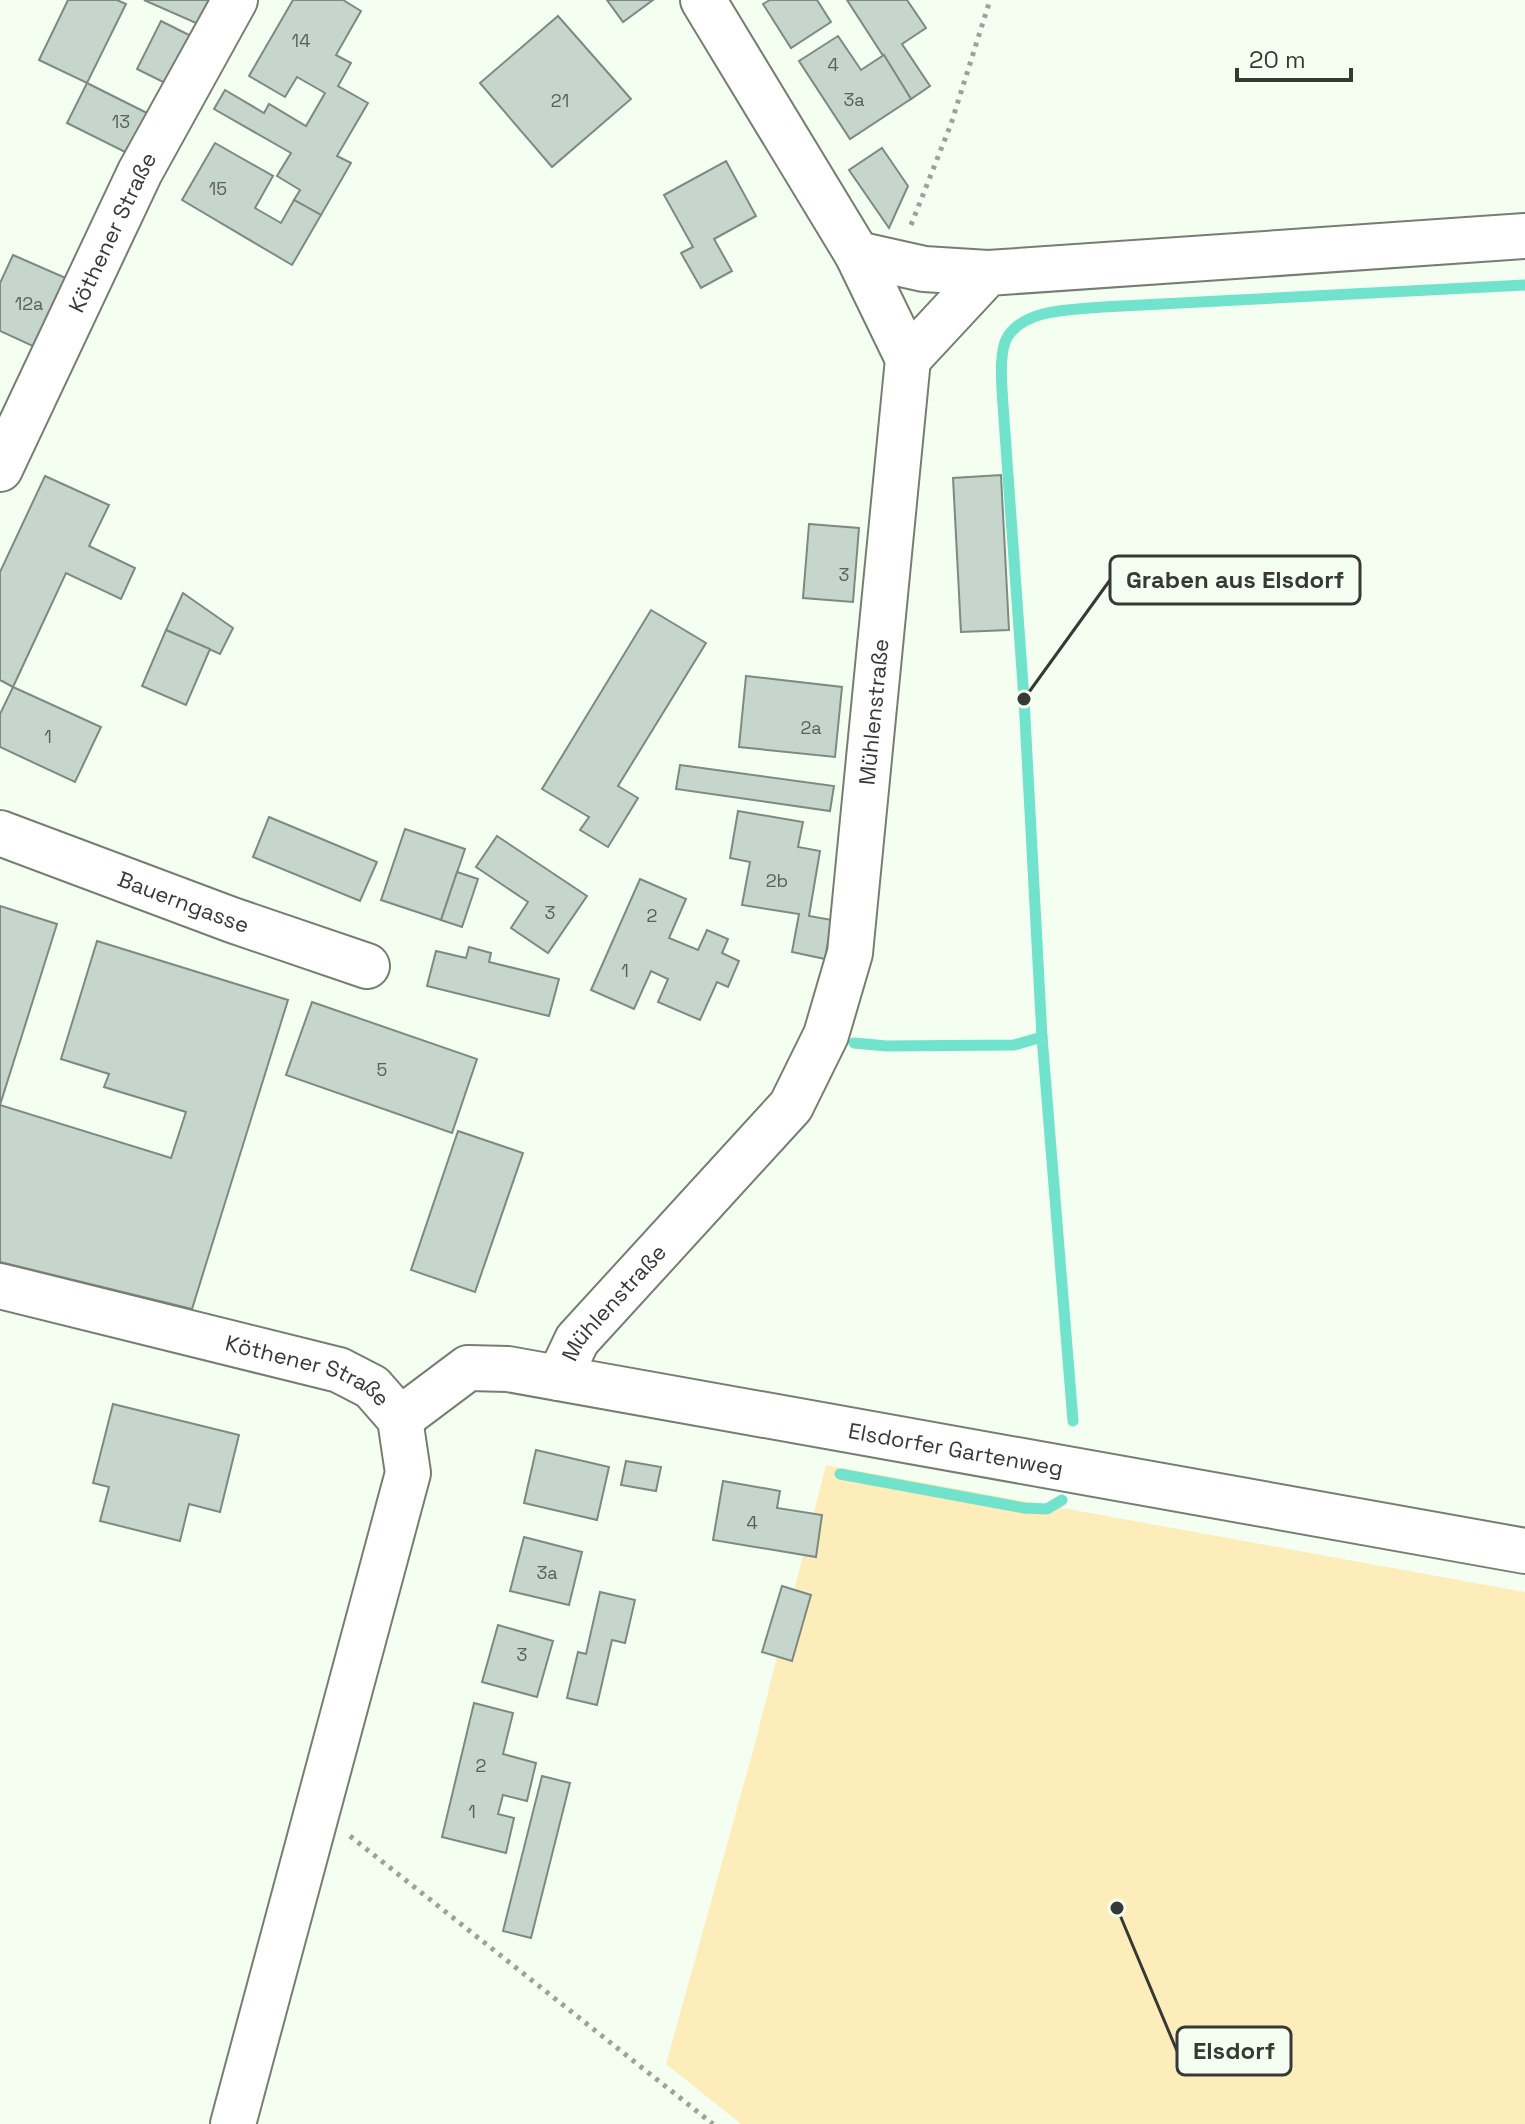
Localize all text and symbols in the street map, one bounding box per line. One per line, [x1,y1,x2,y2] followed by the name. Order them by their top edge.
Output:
[292,29,310,52] house number: 14
[1237,32,1351,82] scale bar
[1249,44,1306,75] text: 20 m
[827,53,839,76] house number: 4
[843,88,865,111] house number: 3a
[551,89,569,112] house number: 21
[112,110,130,133] house number: 13
[62,147,162,317] street label: Köthener Straße
[209,177,227,200] house number: 15
[15,292,43,315] house number: 12a
[1110,556,1360,604] callout: Graben aus Elsdorf
[839,563,849,586] house number: 3
[1126,564,1344,595] text: Graben aus Elsdorf
[852,637,895,786] street label: Mühlenstraße
[800,716,822,739] house number: 2a
[44,725,52,748] house number: 1
[114,864,253,939] street label: Bauerngasse
[766,869,788,892] house number: 2b
[545,901,555,924] house number: 3
[647,904,657,927] house number: 2
[621,959,629,982] house number: 1
[377,1058,387,1081] house number: 5
[555,1238,672,1365] street label: Mühlenstraße
[223,1328,396,1412] street label: Köthener Straße
[846,1416,1066,1482] street label: Elsdorfer Gartenweg
[746,1511,758,1534] house number: 4
[536,1561,558,1584] house number: 3a
[517,1643,527,1666] house number: 3
[476,1754,486,1777] house number: 2
[468,1800,476,1823] house number: 1
[1177,2027,1291,2075] callout: Elsdorf
[1193,2035,1275,2066] text: Elsdorf

